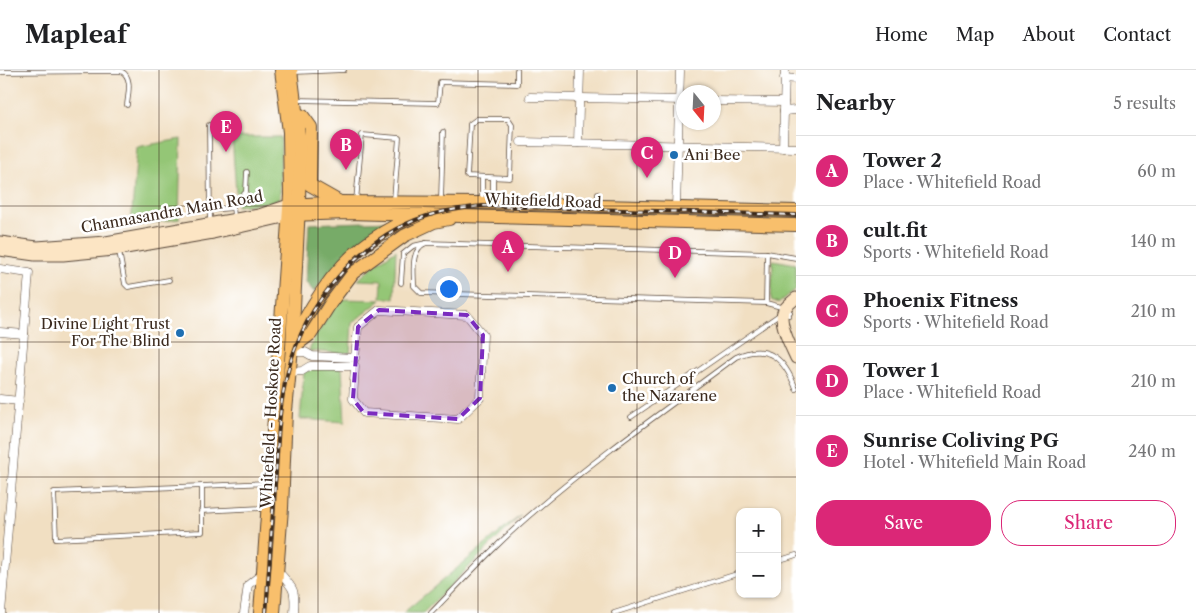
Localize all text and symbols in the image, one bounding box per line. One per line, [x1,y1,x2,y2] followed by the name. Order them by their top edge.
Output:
[25,20,127,49] text: Mapleaf
[875,24,928,46] text: Home
[956,24,994,46] text: Map
[1022,24,1075,46] text: About
[1103,24,1171,46] text: Contact
[676,85,721,130] north arrow
[816,90,895,115] text: Nearby
[1113,93,1176,113] text: 5 results
[210,111,242,152] pin: E
[330,129,362,170] pin: B
[631,137,663,178] pin: C
[683,145,740,164] place label: Ani Bee
[668,149,680,161] marker: Ani Bee
[863,149,942,172] text: Tower 2
[826,161,838,181] text: A
[1137,161,1176,181] text: 60 m
[863,172,1041,192] text: Place · Whitefield Road
[79,186,264,237] street label: Channasandra Main Road
[483,189,602,212] street label: Whitefield Road
[863,219,927,242] text: cult.fit
[492,231,524,272] pin: A
[826,231,838,251] text: B
[1131,231,1176,251] text: 140 m
[659,237,691,278] pin: D
[863,242,1049,262] text: Sports · Whitefield Road
[436,276,462,302] your location
[863,289,1018,312] text: Phoenix Fitness
[826,301,838,321] text: C
[1131,301,1176,321] text: 210 m
[863,312,1049,332] text: Sports · Whitefield Road
[41,314,171,350] place label: Divine Light Trust For The Blind
[256,317,285,510] street label: Whitefield - Hoskote Road
[174,327,186,339] marker: Divine Light Trust For The Blind
[863,359,939,382] text: Tower 1
[622,369,717,405] place label: Church of the Nazarene
[825,371,839,391] text: D
[1131,371,1176,391] text: 210 m
[606,382,618,394] marker: Church of the Nazarene
[863,382,1041,402] text: Place · Whitefield Road
[863,429,1059,452] text: Sunrise Coliving PG
[826,441,838,461] text: E
[1128,441,1176,461] text: 240 m
[863,452,1086,472] text: Hotel · Whitefield Main Road
[816,500,991,546] button: Save
[1001,500,1176,546] button: Share
[736,508,781,598] map controls
[736,508,781,553] button: +
[736,553,781,598] button: −

